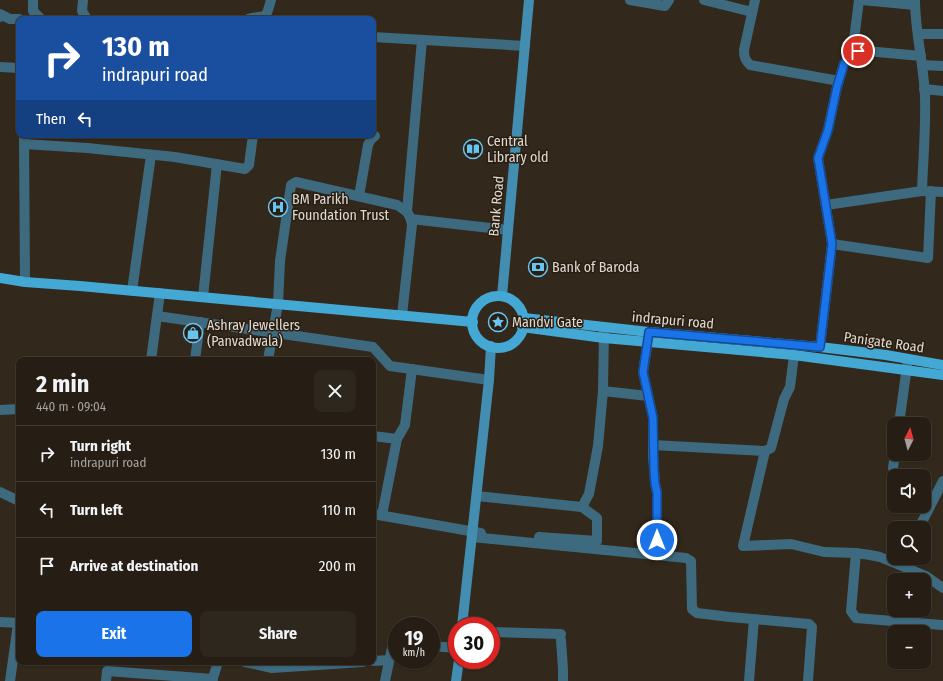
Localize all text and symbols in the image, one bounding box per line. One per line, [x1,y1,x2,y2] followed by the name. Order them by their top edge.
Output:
[102,30,170,63] text: 130 m
[36,32,88,84] icon: right
[841,34,875,68] pin
[847,40,869,62] icon: arrive
[102,64,208,86] text: indrapuri road
[74,108,96,130] icon: left
[36,110,66,128] text: Then
[487,133,548,166] place label: Central Library old
[462,138,484,160] library icon: Central Library old
[485,175,508,237] street label: Bank Road
[292,191,389,224] place label: BM Parikh Foundation Trust
[267,196,289,218] hospital icon: BM Parikh Foundation Trust
[527,256,549,278] bank icon: Bank of Baroda
[552,259,640,276] place label: Bank of Baroda
[631,308,715,333] street label: indrapuri road
[487,311,509,333] place icon: Mandvi Gate
[512,314,583,331] place label: Mandvi Gate
[207,317,300,350] place label: Ashray Jewellers (Panvadwala)
[182,322,204,344] shop icon: Ashray Jewellers (Panvadwala)
[843,328,925,357] street label: Panigate Road
[36,370,89,398] text: 2 min
[314,370,356,412] button: close
[36,399,106,414] text: 440 m · 09:04
[887,417,931,461] north arrow
[887,417,931,669] map controls
[70,437,131,455] text: Turn right
[36,443,58,465] icon: right
[321,445,356,463] text: 130 m
[70,455,146,470] text: indrapuri road
[887,469,931,513] button: sound
[36,499,58,521] icon: left
[70,501,123,519] text: Turn left
[322,501,356,519] text: 110 m
[636,519,678,561] position arrow
[887,521,931,565] button: search
[36,555,58,577] icon: arrive
[70,557,198,575] text: Arrive at destination
[319,557,356,575] text: 200 m
[887,573,931,617] button: +
[36,611,192,657] button: Exit
[200,611,356,657] button: Share
[448,617,500,669] speed limit sign: 30
[887,625,931,669] button: −
[405,626,423,650] text: 19
[403,647,425,659] text: km/h

